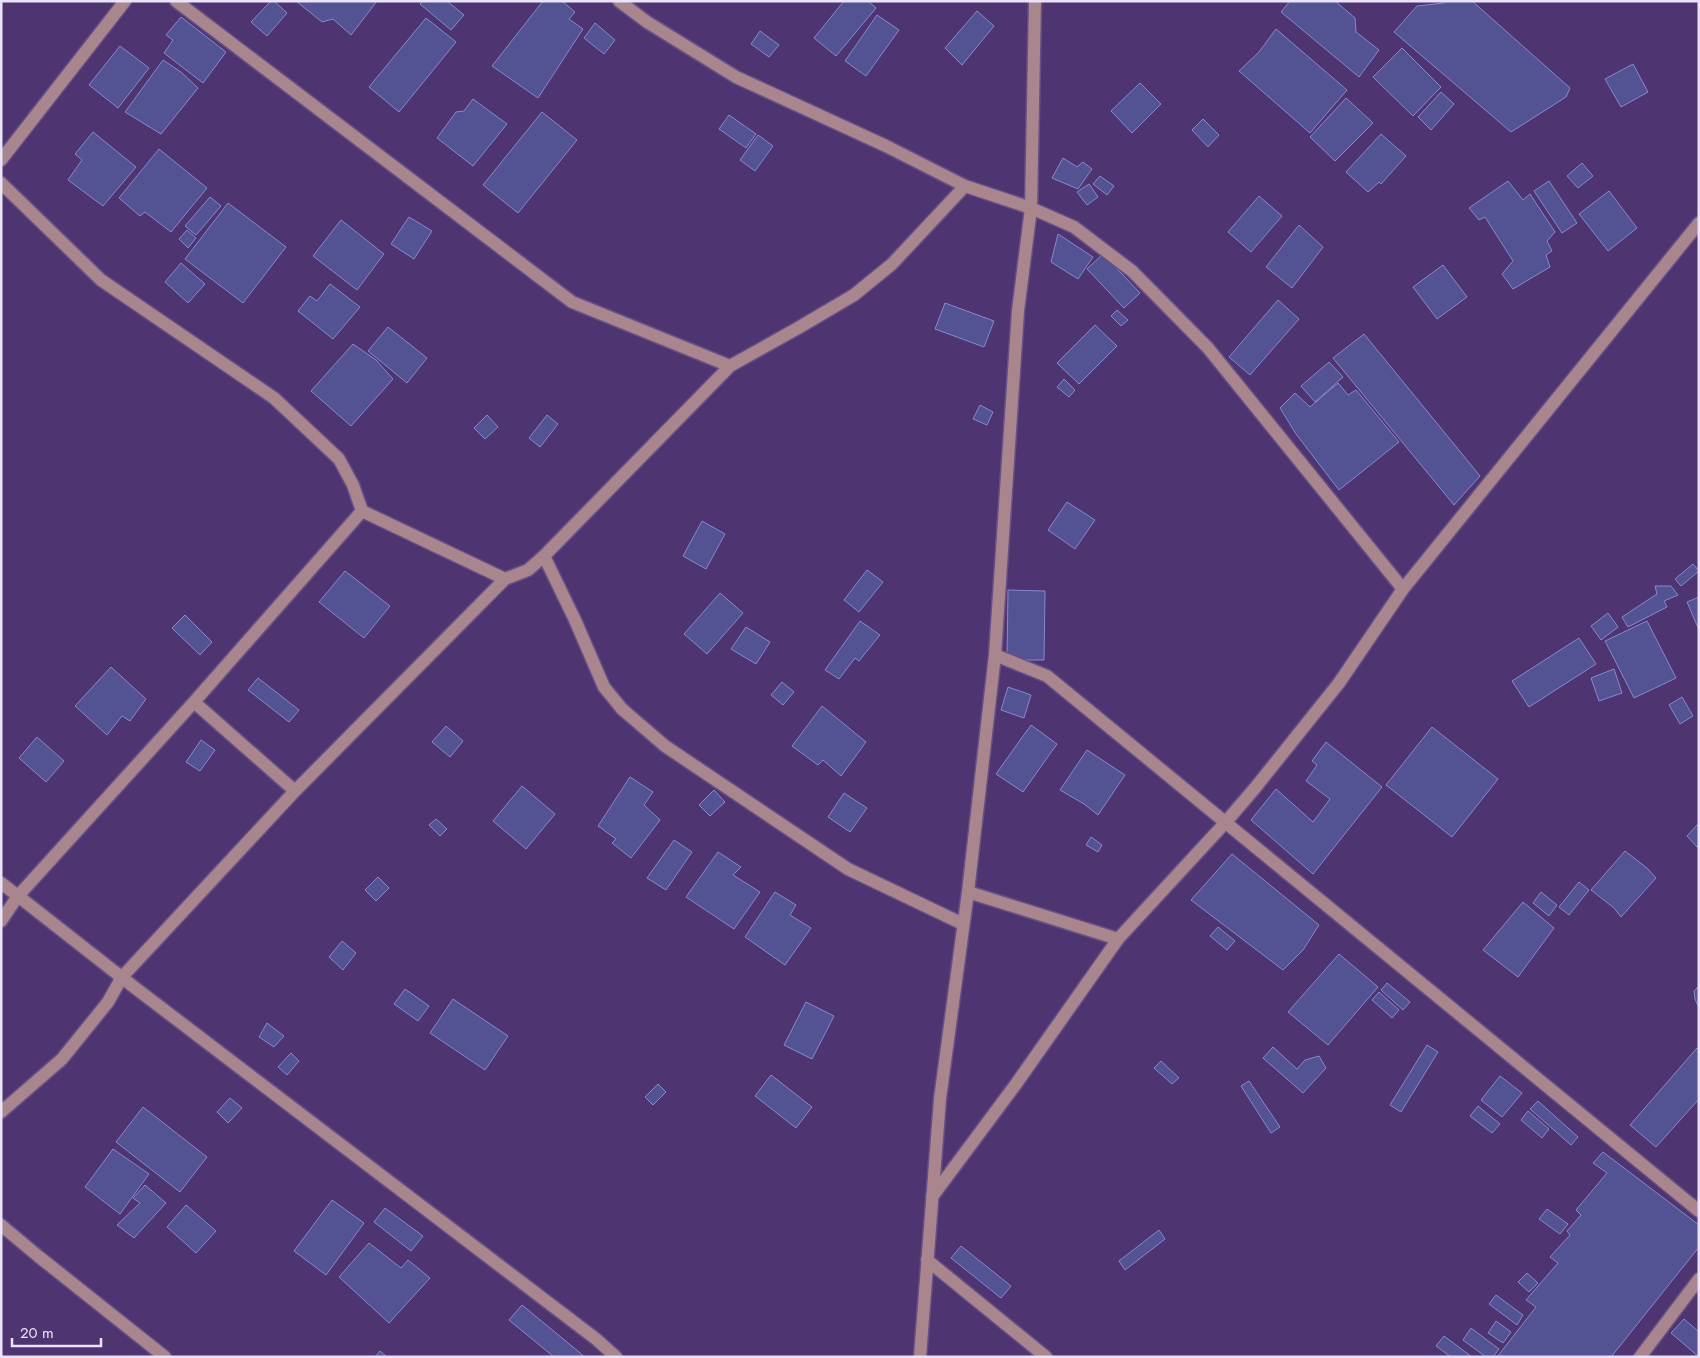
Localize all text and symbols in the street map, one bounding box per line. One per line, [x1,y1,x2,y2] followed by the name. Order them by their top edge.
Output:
[12,1316,101,1348] scale bar
[20,1322,54,1344] text: 20 m

